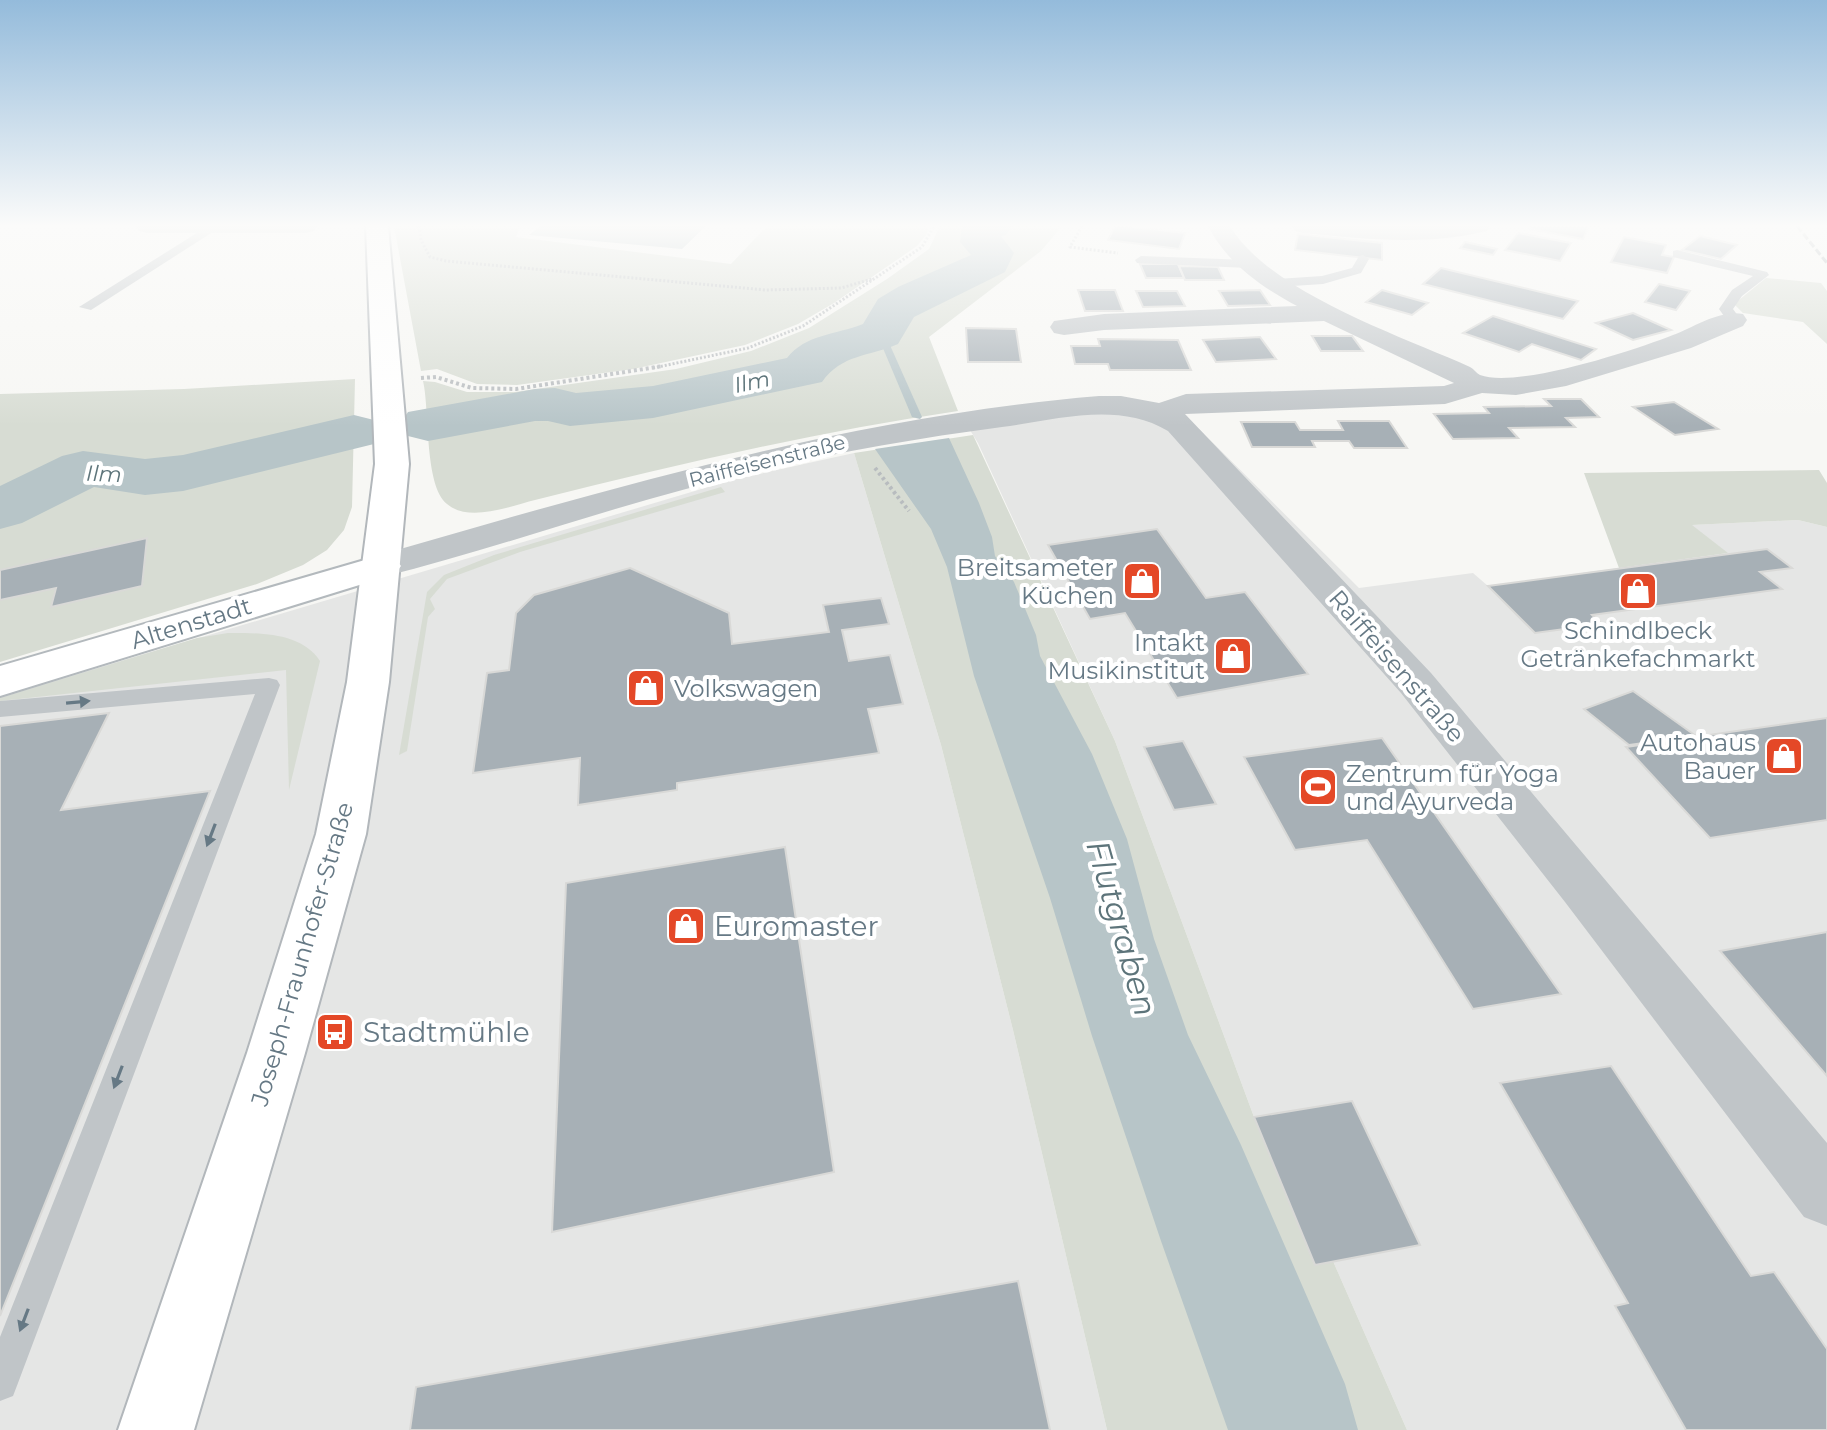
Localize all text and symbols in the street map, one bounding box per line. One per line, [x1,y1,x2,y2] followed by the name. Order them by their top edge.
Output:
[732,365,772,399] water label: Ilm
[686,430,848,492] street label: Raiffeisenstraße
[86,460,122,488] water label: Ilm
[957,553,1114,610] place label: Breitsameter Küchen
[1121,560,1163,602] shop icon: Breitsameter Küchen
[1617,570,1659,612] shop icon: Schindlbeck Getränkefachmarkt
[1323,584,1471,748] street label: Raiffeisenstraße
[127,591,255,655] street label: Altenstadt
[1521,616,1756,673] place label: Schindlbeck Getränkefachmarkt
[1047,628,1205,685] place label: Intakt Musikinstitut
[1212,635,1254,677] shop icon: Intakt Musikinstitut
[625,667,667,709] shop icon: Volkswagen
[674,674,818,703] place label: Volkswagen
[66,695,91,708] one-way arrow
[1640,728,1756,785] place label: Autohaus Bauer
[1763,735,1805,777] shop icon: Autohaus Bauer
[1346,759,1559,816] place label: Zentrum für Yoga und Ayurveda
[1297,766,1339,808] sports icon: Zentrum für Yoga und Ayurveda
[244,799,359,1110] street label: Joseph-Fraunhofer-Straße
[204,823,217,847] one-way arrow
[1078,835,1166,1021] water label: Flutgraben
[665,905,707,947] shop icon: Euromaster
[714,909,879,943] place label: Euromaster
[314,1011,356,1053] bus stop icon: Stadtmühle
[363,1015,530,1049] place label: Stadtmühle
[111,1066,124,1090] one-way arrow
[17,1308,30,1332] one-way arrow

